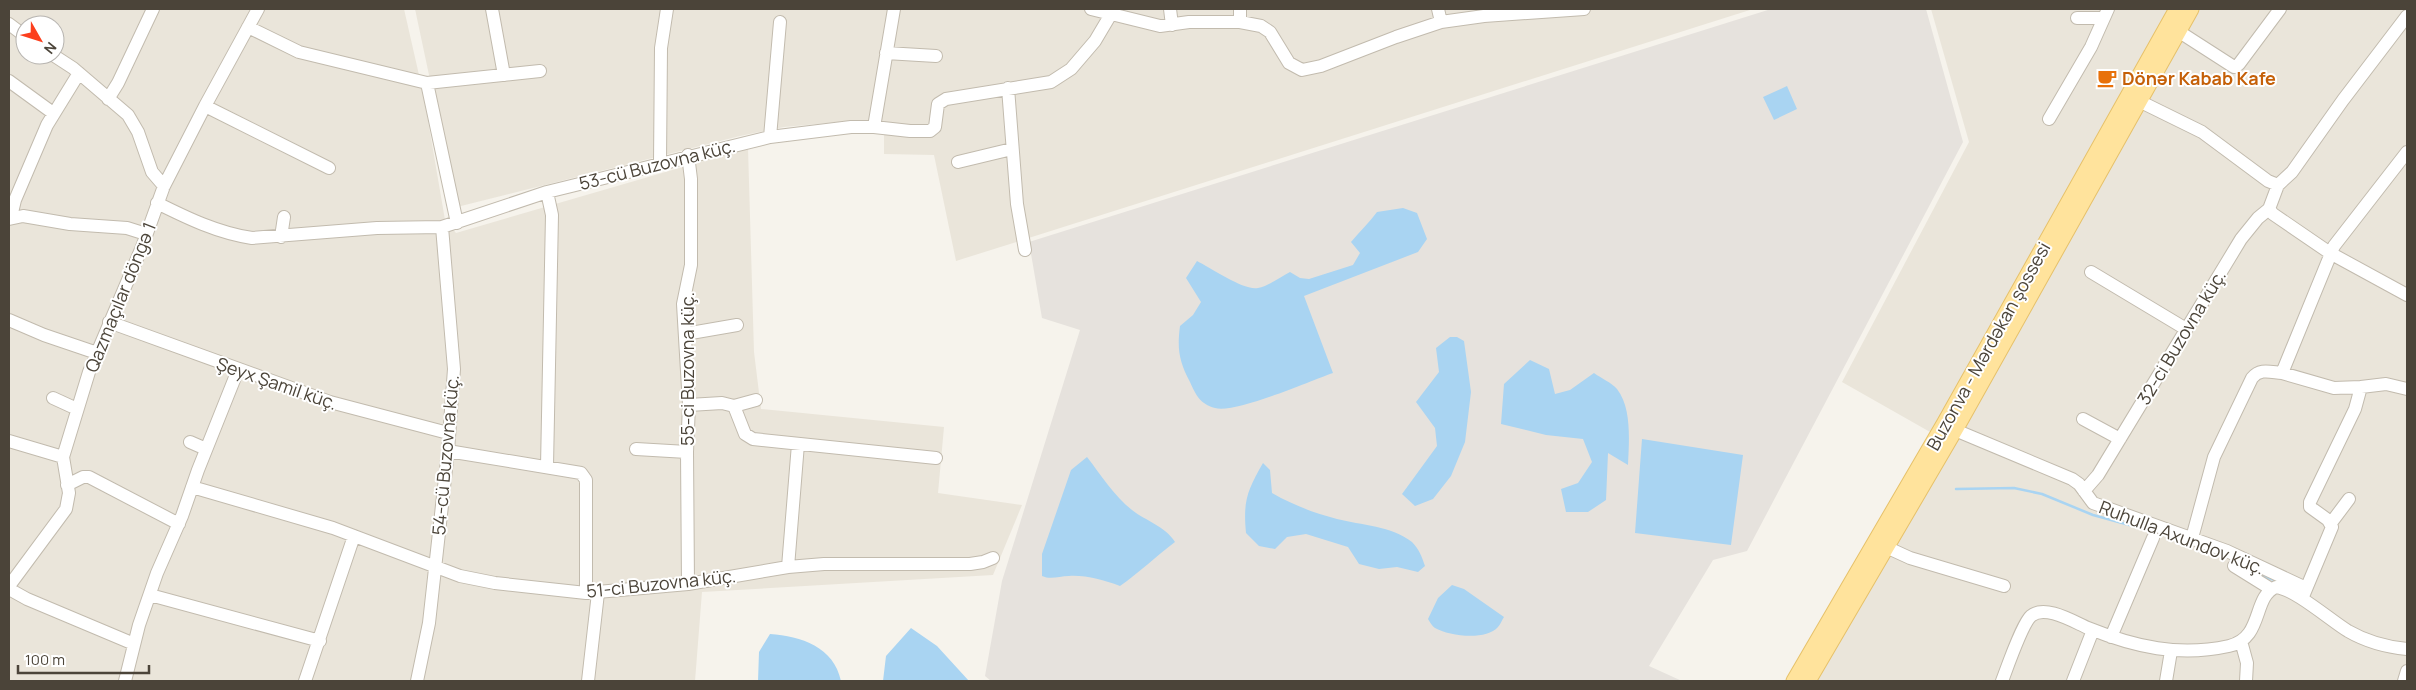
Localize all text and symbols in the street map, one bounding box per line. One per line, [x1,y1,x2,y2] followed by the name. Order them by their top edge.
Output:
[15,15,65,65] north arrow
[40,39,61,58] text: N
[2122,66,2276,90] place label: Dönər Kabab Kafe
[2096,67,2118,89] cafe icon: Dönər Kabab Kafe
[576,133,738,195] street label: 53-cü Buzovna küç.
[79,218,161,376] street label: Qazmaçılar döngə 1
[1921,238,2055,454] street label: Buzonva - Mərdəkan şossesi
[2131,265,2231,409] street label: 32-ci Buzovna küç.
[675,292,699,446] street label: 55-ci Buzovna küç.
[213,351,341,415] street label: Şeyx Şamil küç.
[426,374,464,536] street label: 54-cü Buzovna küç.
[2096,494,2268,580] street label: Ruhulla Axundov küç.
[585,563,737,603] street label: 51-ci Buzovna küç.
[18,642,149,674] scale bar
[25,649,65,670] text: 100 m

